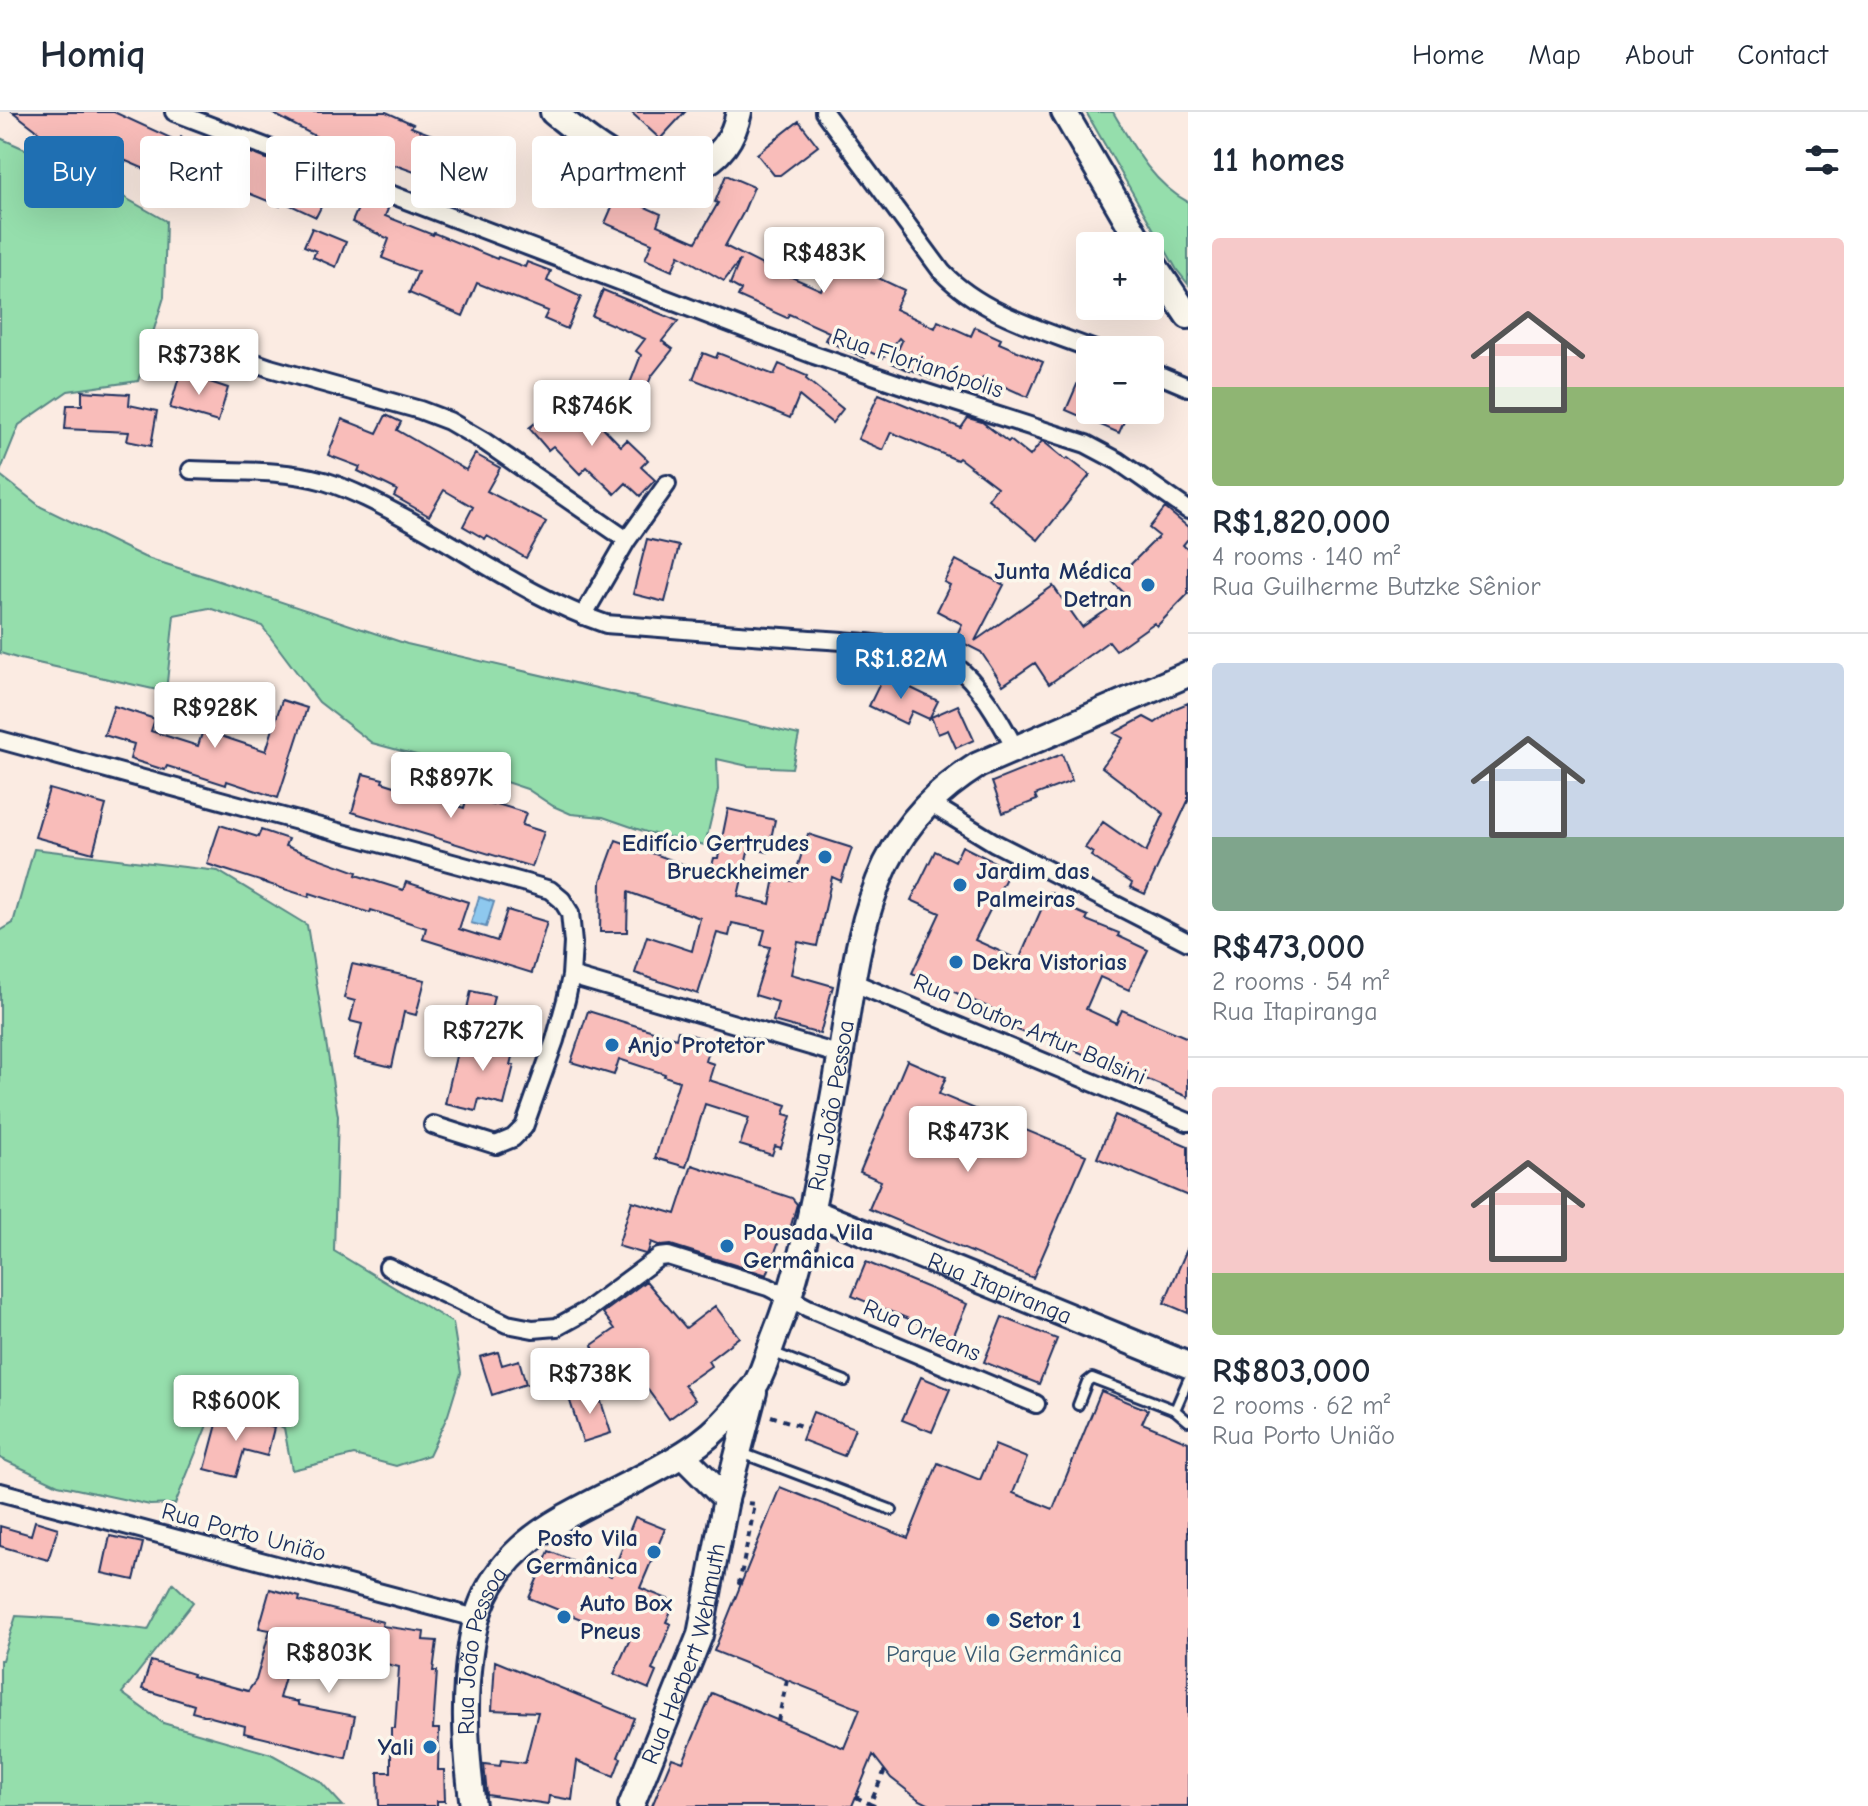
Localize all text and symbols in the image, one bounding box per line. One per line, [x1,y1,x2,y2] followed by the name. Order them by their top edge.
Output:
[40,33,146,77] text: Homiq
[1412,39,1484,71] text: Home
[1528,39,1581,71] text: Map
[1625,39,1693,71] text: About
[1737,39,1828,71] text: Contact
[24,136,124,208] chip: Buy
[140,136,250,208] chip: Rent
[266,136,395,208] chip: Filters
[411,136,516,208] chip: New
[532,136,713,208] chip: Apartment
[1800,138,1844,182] icon: filters
[1212,140,1345,180] text: 11 homes
[759,227,889,295] pin: R$483K
[1076,232,1164,424] map controls
[1076,232,1164,320] button: +
[782,238,866,268] text: R$483K
[1456,290,1600,434] icon: home
[829,322,1007,404] street label: Rua Florianópolis
[134,329,264,397] pin: R$738K
[1076,336,1164,424] button: −
[157,340,241,370] text: R$738K
[527,380,657,448] pin: R$746K
[552,391,632,421] text: R$746K
[1212,502,1391,542] text: R$1,820,000
[1212,542,1400,572] text: 4 rooms · 140 m²
[994,557,1132,613] place label: Junta Médica Detran
[1212,572,1540,602] text: Rua Guilherme Butzke Sênior
[1139,576,1157,594] marker: Junta Médica Detran
[827,633,975,701] pin: R$1.82M
[855,644,947,674] text: R$1.82M
[150,682,280,750] pin: R$928K
[172,693,258,723] text: R$928K
[1456,715,1600,859] icon: home
[386,752,516,820] pin: R$897K
[409,763,493,793] text: R$897K
[622,829,809,885] place label: Edifício Gertrudes Brueckheimer
[816,848,834,866] marker: Edifício Gertrudes Brueckheimer
[976,857,1089,913] place label: Jardim das Palmeiras
[951,876,969,894] marker: Jardim das Palmeiras
[1212,927,1365,967] text: R$473,000
[972,948,1127,976] place label: Dekra Vistorias
[947,953,965,971] marker: Dekra Vistorias
[909,967,1151,1091] street label: Rua Doutor Artur Balsini
[1212,967,1389,997] text: 2 rooms · 54 m²
[1212,997,1378,1027] text: Rua Itapiranga
[418,1005,548,1073] pin: R$727K
[442,1016,524,1046] text: R$727K
[802,1018,860,1193] street label: Rua João Pessoa
[628,1031,765,1059] place label: Anjo Protetor
[603,1036,621,1054] marker: Anjo Protetor
[903,1106,1033,1174] pin: R$473K
[927,1117,1009,1147] text: R$473K
[1456,1139,1600,1283] icon: home
[743,1218,873,1274] place label: Pousada Vila Germânica
[718,1237,736,1255] marker: Pousada Vila Germânica
[924,1246,1076,1330] street label: Rua Itapiranga
[859,1293,985,1367] street label: Rua Orleans
[525,1348,655,1416] pin: R$738K
[1212,1351,1371,1391] text: R$803,000
[548,1359,632,1389] text: R$738K
[171,1375,301,1443] pin: R$600K
[192,1386,280,1416] text: R$600K
[1212,1391,1390,1421] text: 2 rooms · 62 m²
[1212,1421,1395,1451] text: Rua Porto União
[159,1497,329,1567] street label: Rua Porto União
[526,1524,638,1580] place label: Posto Vila Germânica
[635,1541,731,1768] street label: Rua Herbert Wehmuth
[645,1543,663,1561] marker: Posto Vila Germânica
[452,1561,513,1735] street label: Rua João Pessoa
[580,1589,672,1645] place label: Auto Box Pneus
[1009,1606,1081,1634] place label: Setor 1
[555,1608,573,1626] marker: Auto Box Pneus
[984,1611,1002,1629] marker: Setor 1
[264,1627,394,1695] pin: R$803K
[286,1638,372,1668] text: R$803K
[886,1640,1122,1668] park label: Parque Vila Germânica
[378,1733,414,1761] place label: Yali
[421,1738,439,1756] marker: Yali

